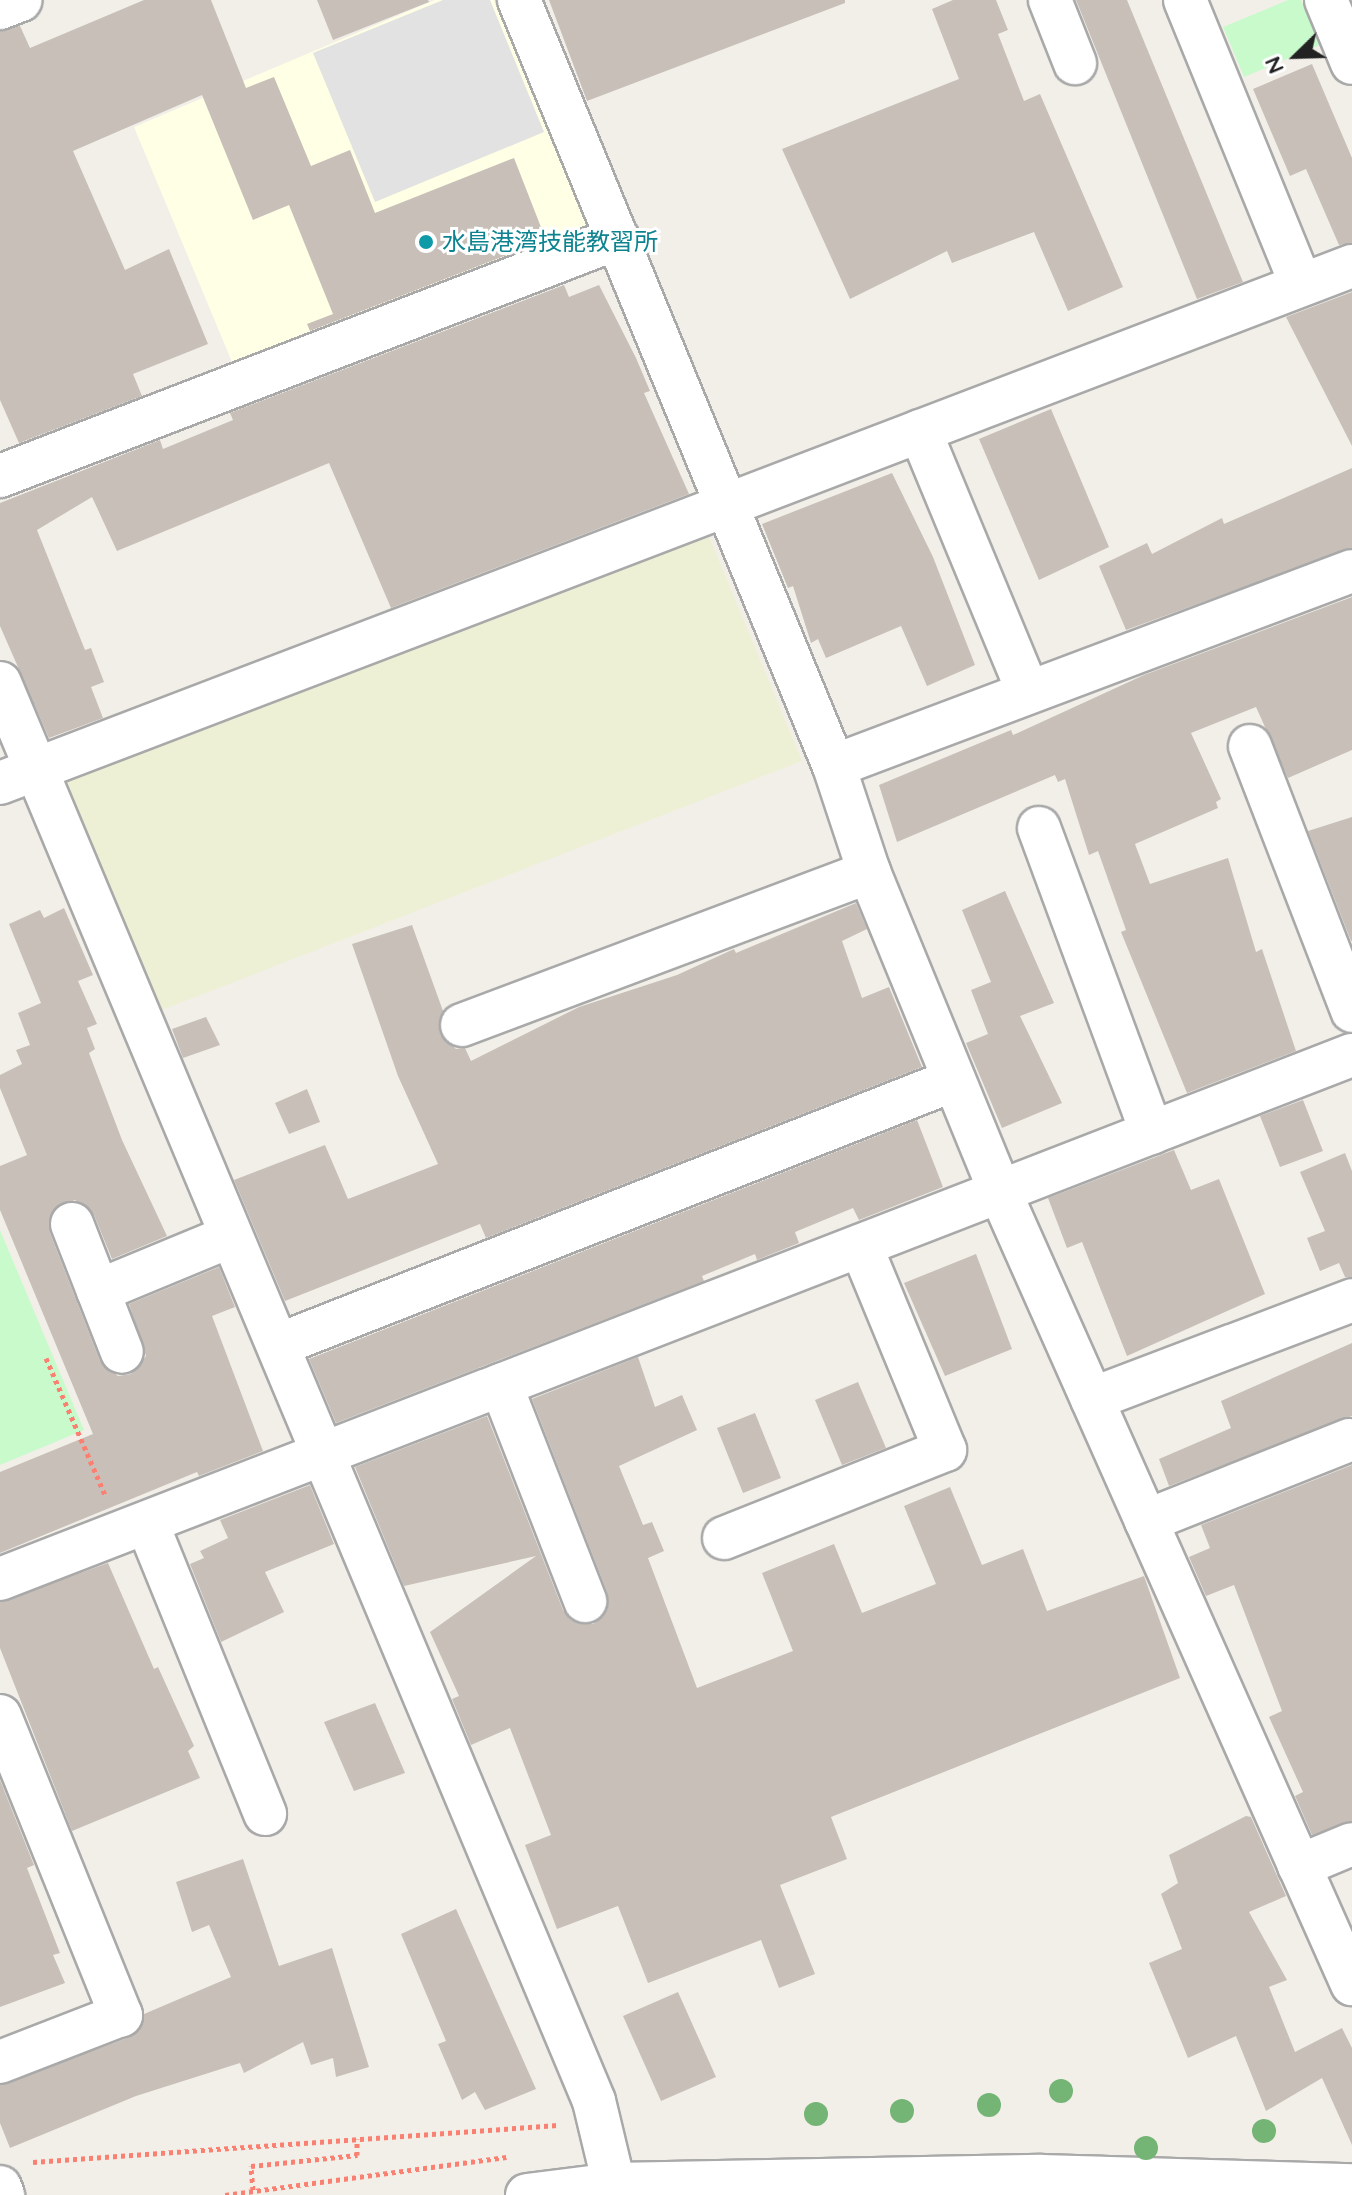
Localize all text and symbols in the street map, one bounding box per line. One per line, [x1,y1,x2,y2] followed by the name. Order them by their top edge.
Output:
[1256,16,1336,96] north arrow
[1258,52,1290,78] text: N
[442,228,658,256] place label: 水島港湾技能教習所
[417,233,435,251] marker: 水島港湾技能教習所

